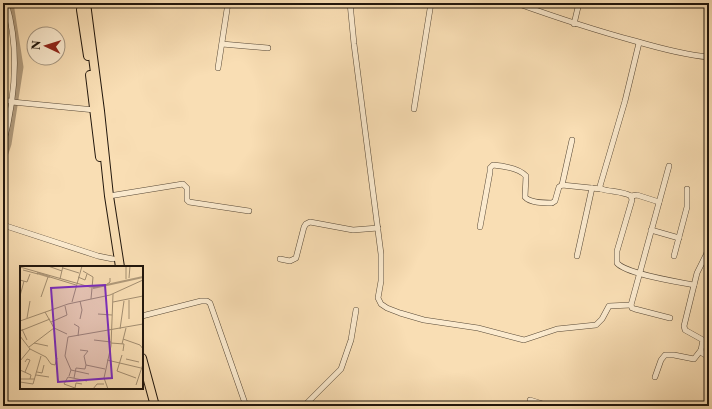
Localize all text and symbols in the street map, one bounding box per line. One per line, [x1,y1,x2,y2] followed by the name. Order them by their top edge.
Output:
[26,26,66,66] north arrow
[29,40,43,51] text: N
[20,266,143,389] inset map

